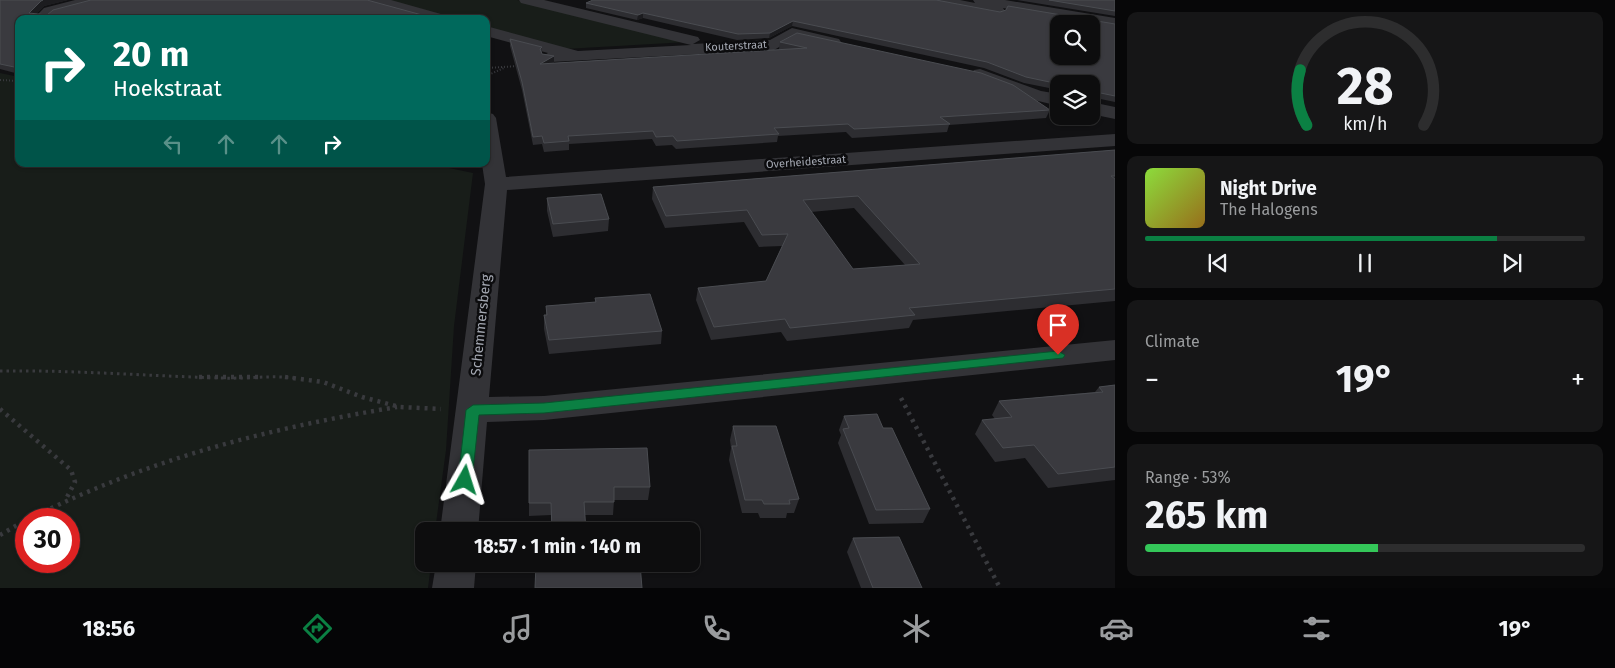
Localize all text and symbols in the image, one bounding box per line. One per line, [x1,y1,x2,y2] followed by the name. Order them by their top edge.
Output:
[1050,15,1100,125] map controls
[1050,15,1100,65] button: search
[113,33,189,75] text: 20 m
[30,35,95,100] icon: right
[705,38,767,54] street label: Kouterstraat
[1336,55,1394,118] text: 28
[113,75,222,102] text: Hoekstraat
[1050,75,1100,125] button: layers
[1343,113,1387,135] text: km/h
[159,130,187,158] icon: left
[212,130,240,158] icon: ahead
[265,130,293,158] icon: ahead
[318,130,346,158] icon: right
[766,153,846,171] street label: Overheidestraat
[1220,177,1317,200] text: Night Drive
[1220,200,1318,219] text: The Halogens
[1204,249,1232,277] icon: previous
[1351,249,1379,277] icon: pause
[1498,249,1526,277] icon: next
[467,273,495,377] street label: Schemmersberg
[1037,304,1079,355] pin
[1044,311,1072,339] icon: arrive
[1145,332,1200,351] text: Climate
[1336,356,1394,402] text: 19°
[1145,363,1159,396] text: −
[1571,363,1585,396] text: +
[438,453,490,505] position arrow
[1145,468,1231,487] text: Range · 53%
[1145,492,1268,538] text: 265 km
[15,508,80,573] speed limit sign: 30
[474,535,641,558] text: 18:57 · 1 min · 140 m
[300,611,335,646] icon: directions
[500,611,535,646] icon: music
[699,611,734,646] icon: phone
[899,611,934,646] icon: climate
[1099,611,1134,646] icon: car
[1299,611,1334,646] icon: filters
[82,615,135,642] text: 18:56
[1499,615,1533,642] text: 19°

